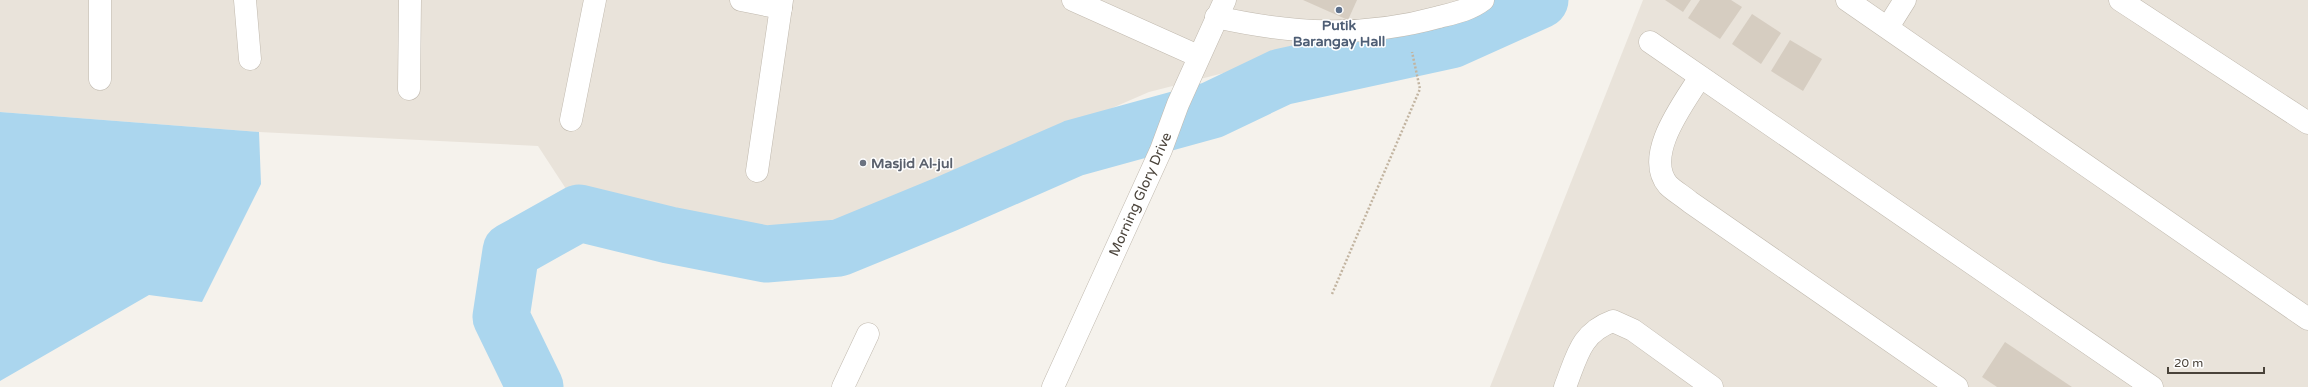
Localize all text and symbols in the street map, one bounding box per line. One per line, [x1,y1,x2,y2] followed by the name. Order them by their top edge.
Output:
[1334,5,1344,15] marker: Putik Barangay Hall
[1293,17,1385,50] place label: Putik Barangay Hall
[1105,130,1175,259] street label: Morning Glory Drive
[871,155,953,172] place label: Masjid Al-jul
[858,158,868,168] marker: Masjid Al-jul
[2168,349,2264,375] scale bar
[2174,356,2203,370] text: 20 m

